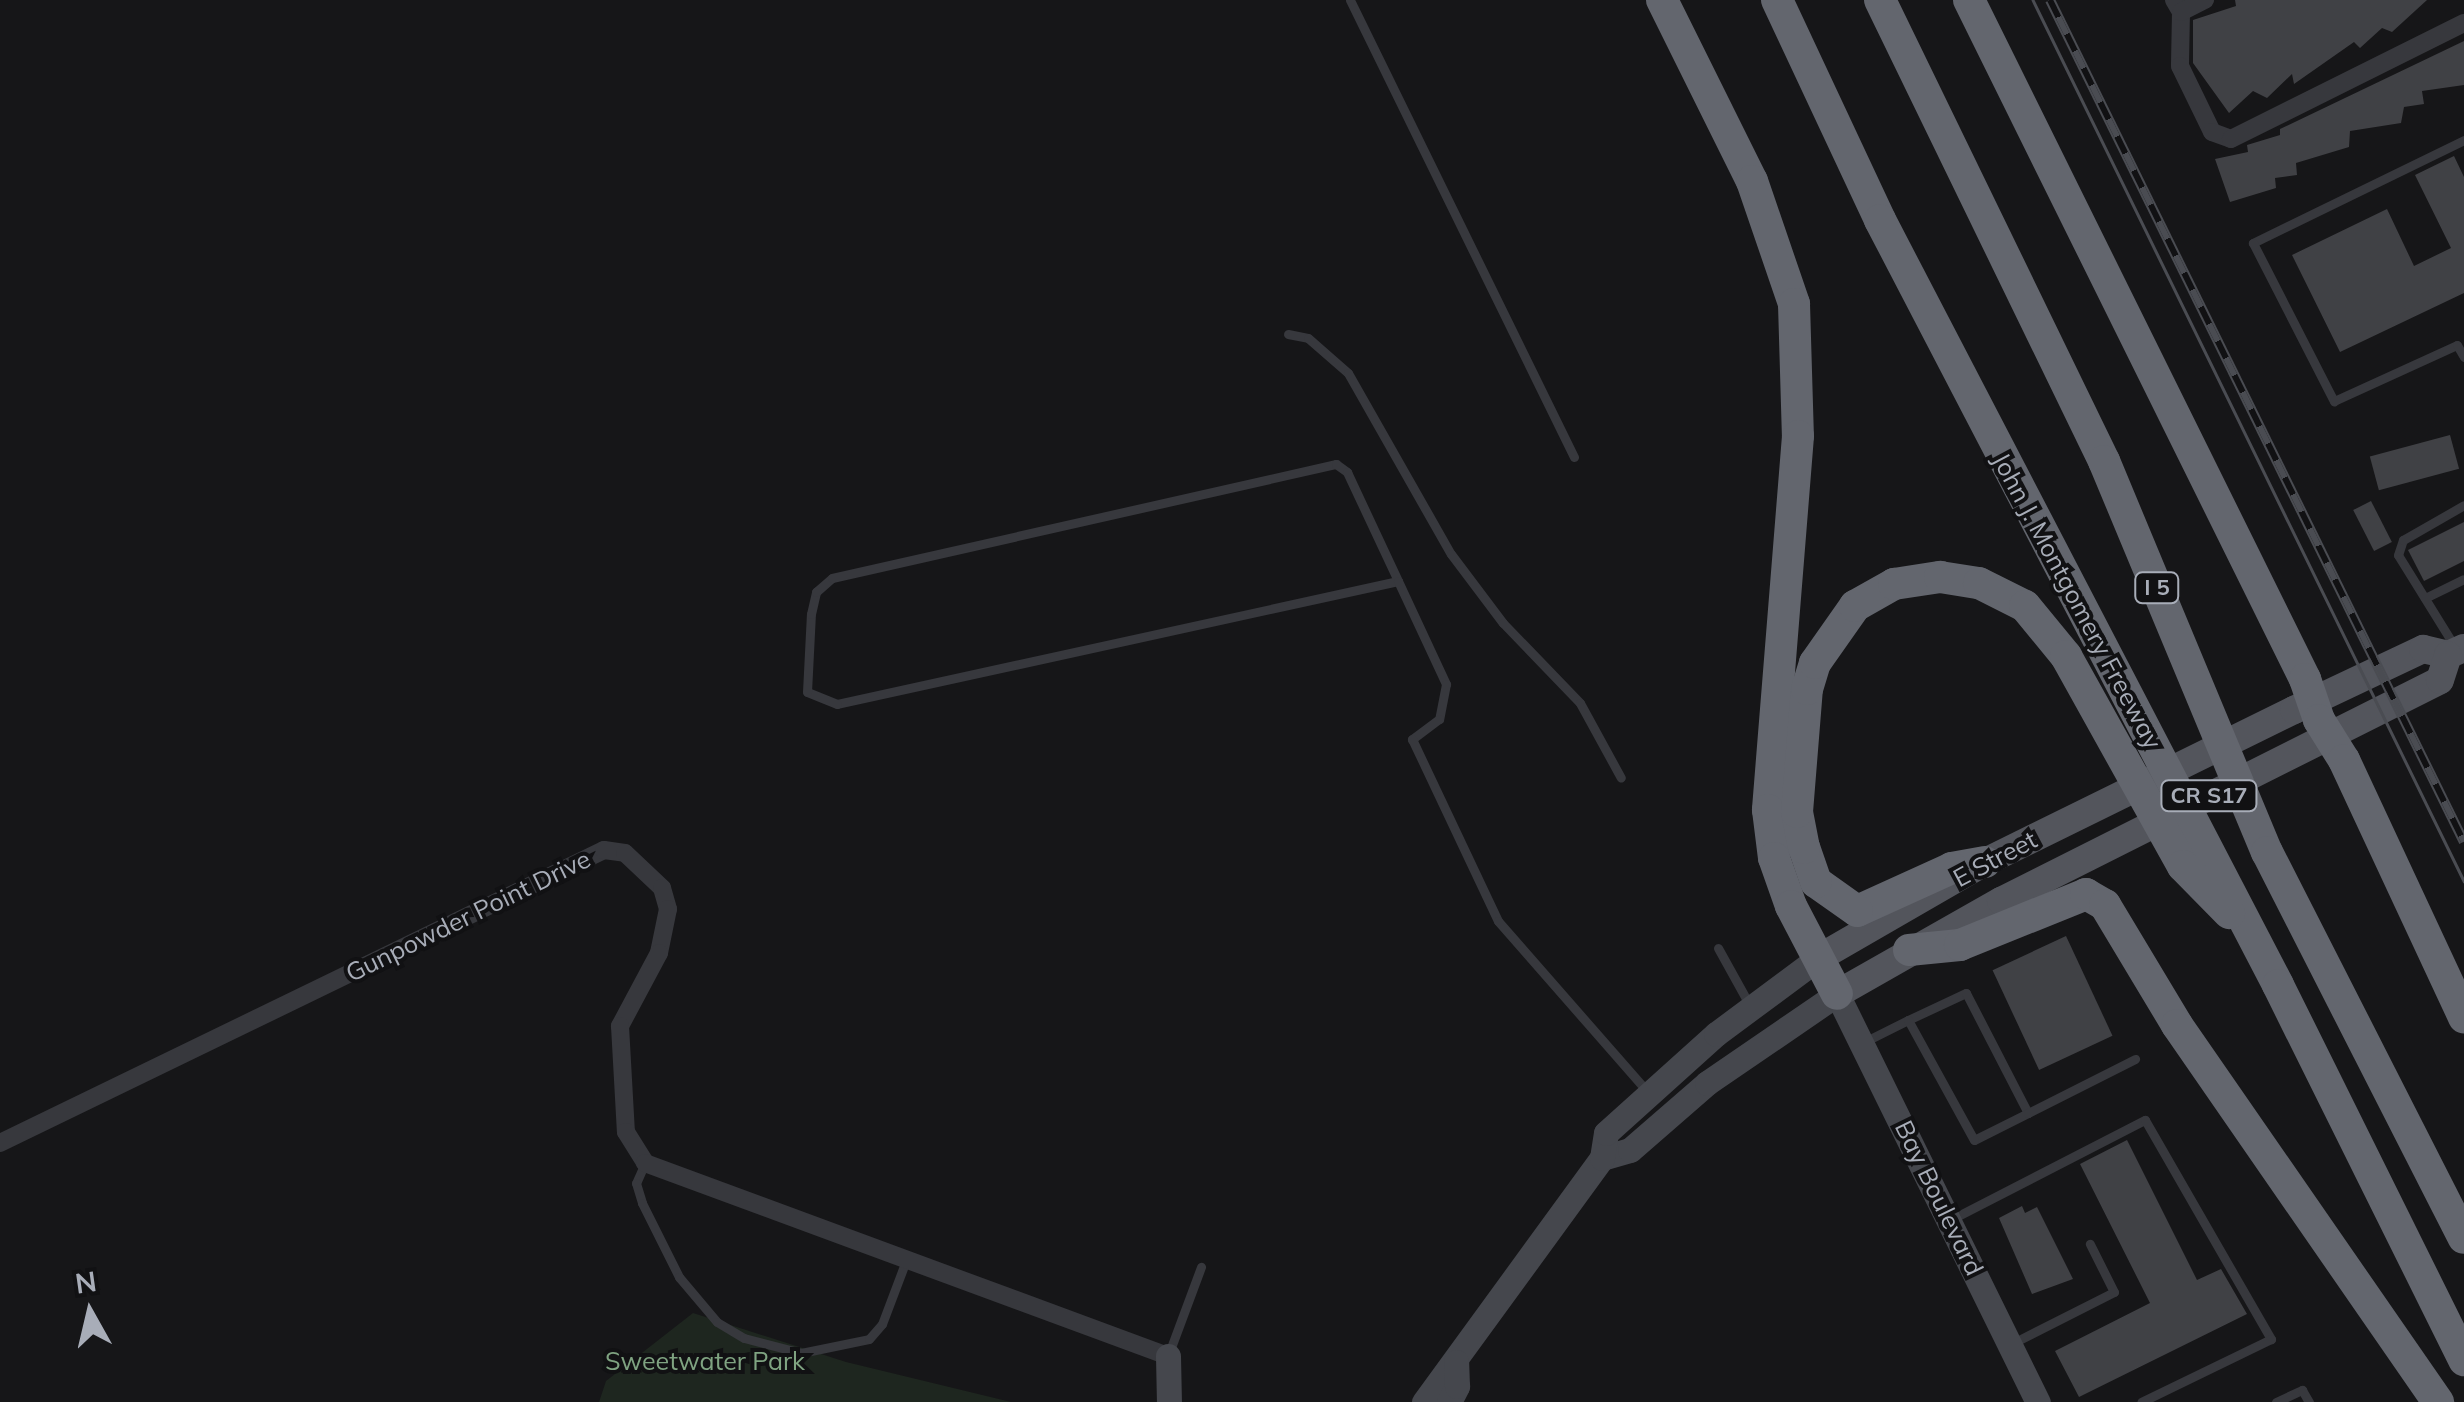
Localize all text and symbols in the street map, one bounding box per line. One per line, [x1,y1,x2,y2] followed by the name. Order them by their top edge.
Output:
[1986,448,2168,754] street label: John J. Montgomery Freeway
[2132,571,2182,605] road number: I 5
[2159,779,2259,813] road number: CR S17
[1948,825,2042,893] street label: E Street
[341,844,595,988] street label: Gunpowder Point Drive
[1889,1116,1989,1280] street label: Bay Boulevard
[40,1262,140,1362] north arrow
[73,1263,99,1301] text: N
[605,1346,805,1376] park label: Sweetwater Park

